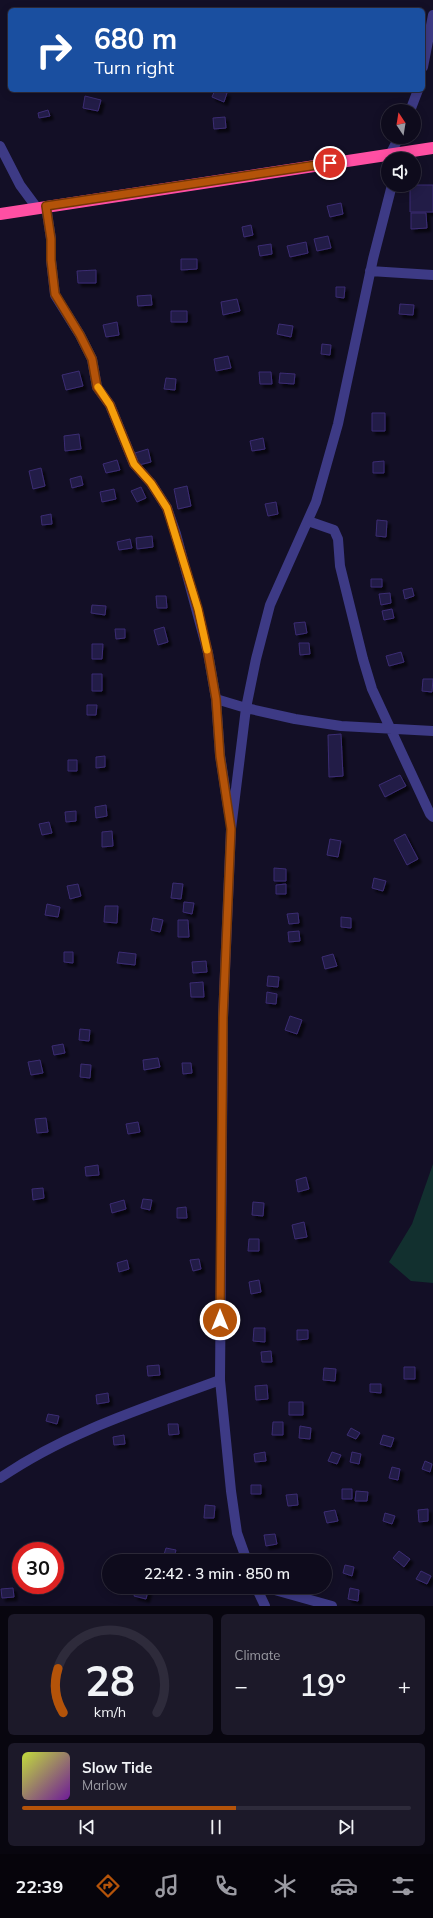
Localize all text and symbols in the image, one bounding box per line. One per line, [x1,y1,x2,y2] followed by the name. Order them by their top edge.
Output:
[94,21,177,56] text: 680 m
[28,24,80,76] icon: right
[94,56,174,79] text: Turn right
[381,104,421,144] north arrow
[381,104,421,192] map controls
[313,146,347,180] pin
[319,152,341,174] icon: arrive
[381,152,421,192] button: sound
[199,1299,241,1341] position arrow
[12,1542,64,1594] speed limit sign: 30
[144,1564,290,1583] text: 22:42 · 3 min · 850 m
[235,1647,280,1663] text: Climate
[85,1653,135,1705] text: 28
[299,1666,346,1704] text: 19°
[235,1672,248,1700] text: −
[398,1672,411,1700] text: +
[94,1702,126,1720] text: km/h
[82,1758,152,1777] text: Slow Tide
[82,1777,127,1793] text: Marlow
[76,1816,98,1838] icon: previous
[205,1816,227,1838] icon: pause
[335,1816,357,1838] icon: next
[94,1872,122,1900] icon: directions
[153,1872,181,1900] icon: music
[212,1872,240,1900] icon: phone
[271,1872,299,1900] icon: climate
[330,1872,358,1900] icon: car
[389,1872,417,1900] icon: filters
[16,1875,63,1898] text: 22:39

